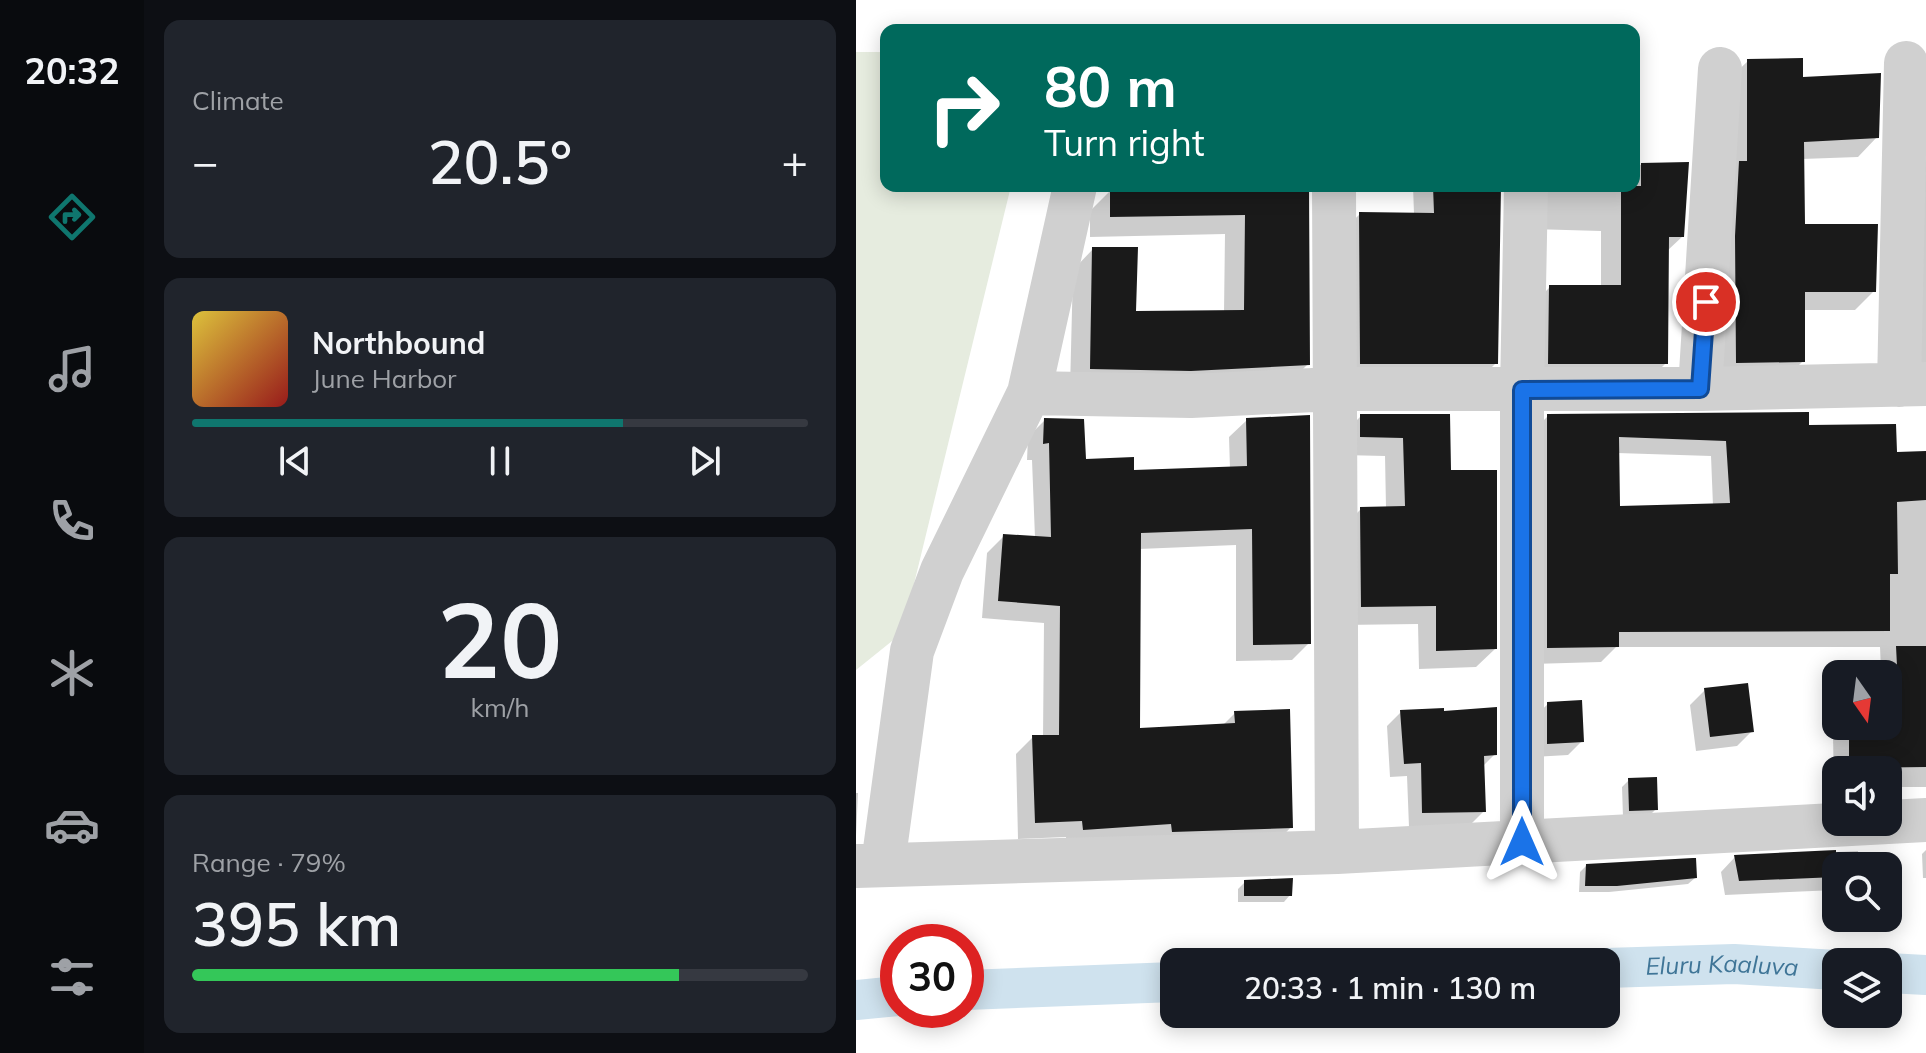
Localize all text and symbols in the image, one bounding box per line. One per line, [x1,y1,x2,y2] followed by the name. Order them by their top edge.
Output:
[24,48,120,93] text: 20:32
[1044,51,1177,121] text: 80 m
[912,56,1016,160] icon: right
[192,84,284,117] text: Climate
[1044,120,1205,165] text: Turn right
[428,124,572,199] text: 20.5°
[192,134,218,189] text: −
[782,134,808,189] text: +
[44,189,100,245] icon: directions
[1672,268,1740,336] pin
[1684,280,1728,324] icon: arrive
[312,324,485,362] text: Northbound
[44,341,100,397] icon: music
[312,362,457,395] text: June Harbor
[273,439,317,483] icon: previous
[478,439,522,483] icon: pause
[683,439,727,483] icon: next
[44,493,100,549] icon: phone
[438,573,562,704] text: 20
[44,645,100,701] icon: climate
[1822,660,1902,740] north arrow
[1822,660,1902,1028] map controls
[471,691,529,724] text: km/h
[1822,756,1902,836] button: sound
[44,797,100,853] icon: car
[1480,800,1564,884] position arrow
[192,846,346,879] text: Range · 79%
[1822,852,1902,932] button: search
[192,886,401,961] text: 395 km
[880,924,984,1028] speed limit sign: 30
[1645,948,1799,982] water label: Eluru Kaaluva
[1822,948,1902,1028] button: layers
[44,949,100,1005] icon: filters
[1244,969,1536,1007] text: 20:33 · 1 min · 130 m

